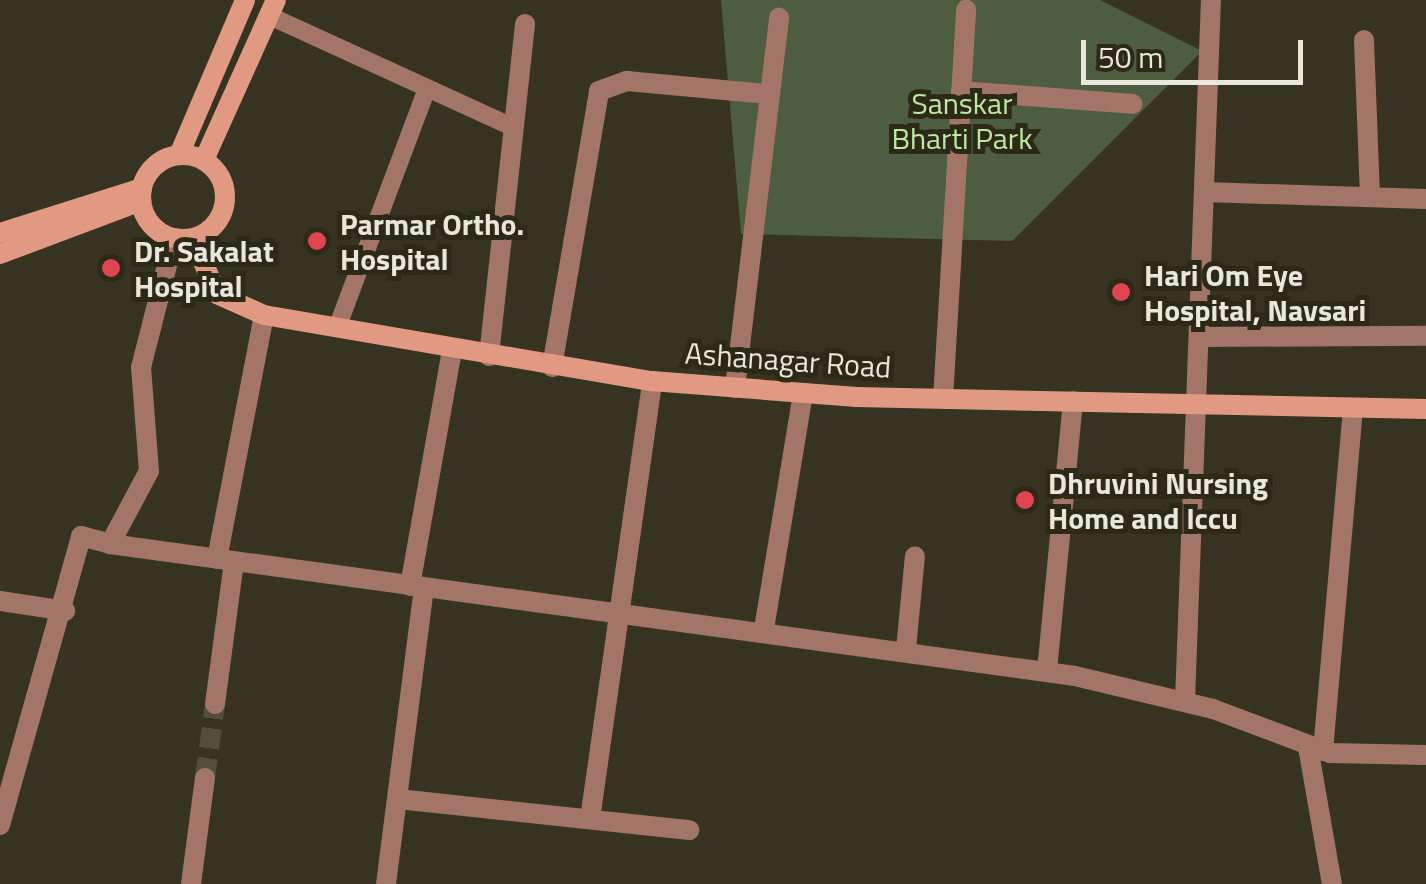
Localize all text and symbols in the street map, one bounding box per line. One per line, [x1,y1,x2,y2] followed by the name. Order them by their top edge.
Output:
[1086,20,1308,82] scale bar
[1098,34,1163,80] text: 50 m
[891,85,1033,156] park label: Sanskar Bharti Park
[340,206,524,276] place label: Parmar Ortho. Hospital
[304,228,330,254] marker: Parmar Ortho. Hospital
[134,233,274,304] place label: Dr. Sakalat Hospital
[98,255,124,281] marker: Dr. Sakalat Hospital
[1144,257,1366,328] place label: Hari Om Eye Hospital, Navsari
[1108,279,1134,305] marker: Hari Om Eye Hospital, Navsari
[684,335,892,385] street label: Ashanagar Road
[1048,465,1268,536] place label: Dhruvini Nursing Home and Iccu
[1012,487,1038,513] marker: Dhruvini Nursing Home and Iccu

